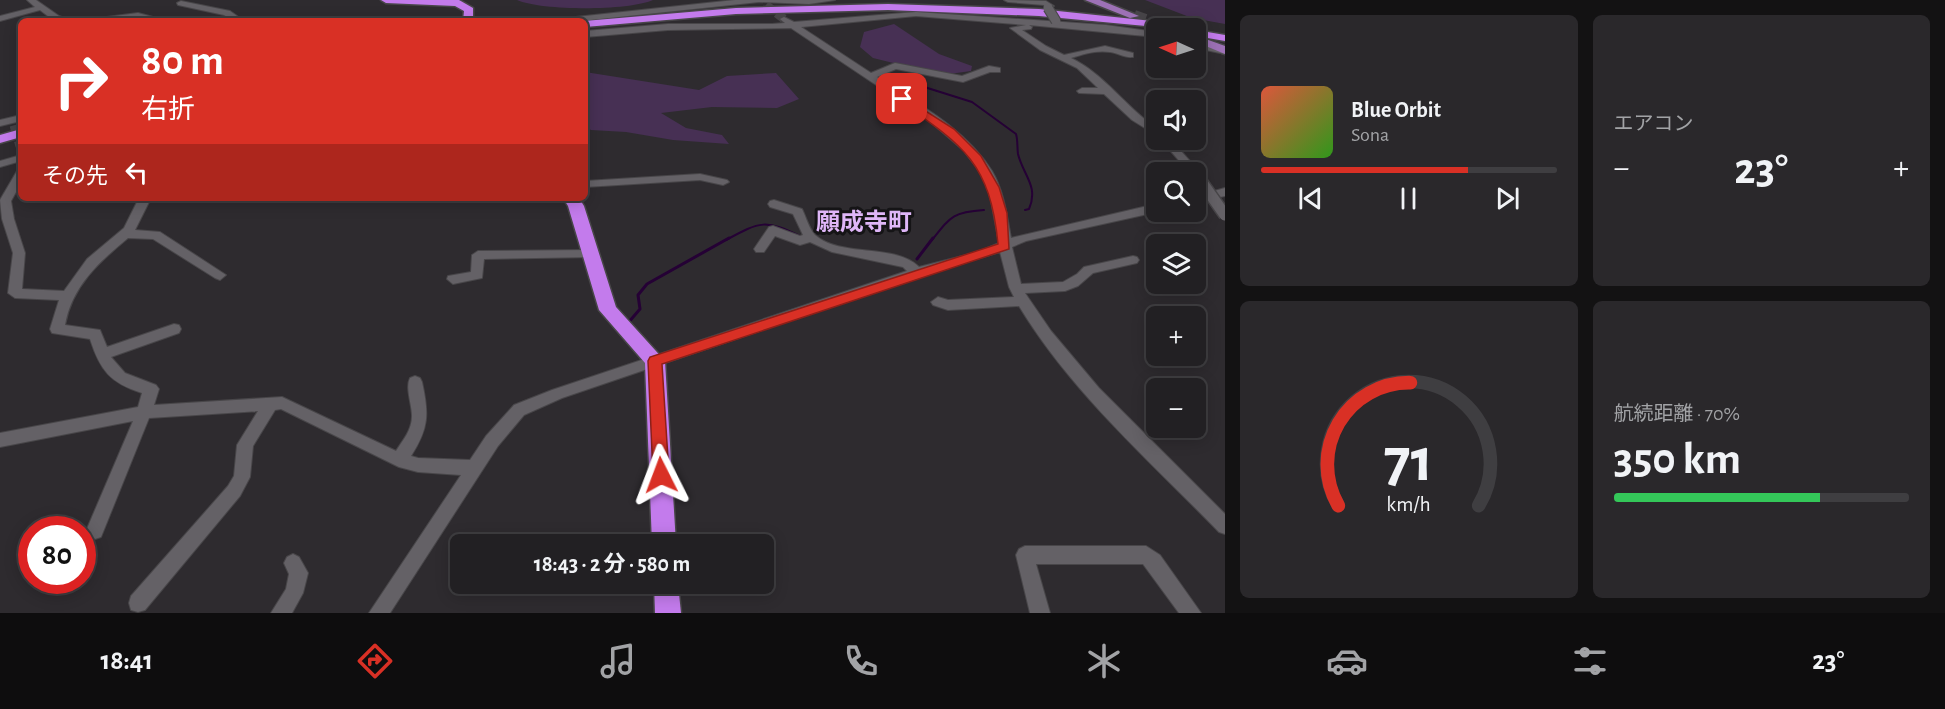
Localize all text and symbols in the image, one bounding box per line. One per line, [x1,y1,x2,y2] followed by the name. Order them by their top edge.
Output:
[1146,18,1206,78] north arrow
[1146,18,1206,438] map controls
[141,40,224,82] text: 80 m
[42,42,120,120] icon: right
[876,73,927,124] pin
[885,82,918,115] icon: arrive
[1146,90,1206,150] button: sound
[141,96,195,123] text: 右折
[1351,99,1441,121] text: Blue Orbit
[1614,114,1694,134] text: エアコン
[1351,125,1389,145] text: Sona
[1734,147,1788,192] text: 23°
[1614,152,1629,185] text: −
[1893,152,1909,185] text: +
[120,156,153,189] icon: left
[1146,162,1206,222] button: search
[42,165,108,187] text: その先
[1294,182,1327,215] icon: previous
[1392,182,1425,215] icon: pause
[1491,182,1524,215] icon: next
[816,209,912,235] district label: 願成寺町
[1146,234,1206,294] button: layers
[1146,306,1206,366] button: +
[1146,378,1206,438] button: −
[1614,404,1740,424] text: 航続距離 · 70%
[1384,430,1433,492] text: 71
[1614,437,1741,482] text: 350 km
[629,443,693,507] position arrow
[1387,495,1431,516] text: km/h
[18,516,96,594] speed limit sign: 80
[534,553,690,575] text: 18:43 · 2 分 · 580 m
[354,640,396,682] icon: directions
[597,640,639,682] icon: music
[840,640,882,682] icon: phone
[1083,640,1125,682] icon: climate
[1326,640,1368,682] icon: car
[1569,640,1611,682] icon: filters
[101,647,153,674] text: 18:41
[1812,647,1844,674] text: 23°

